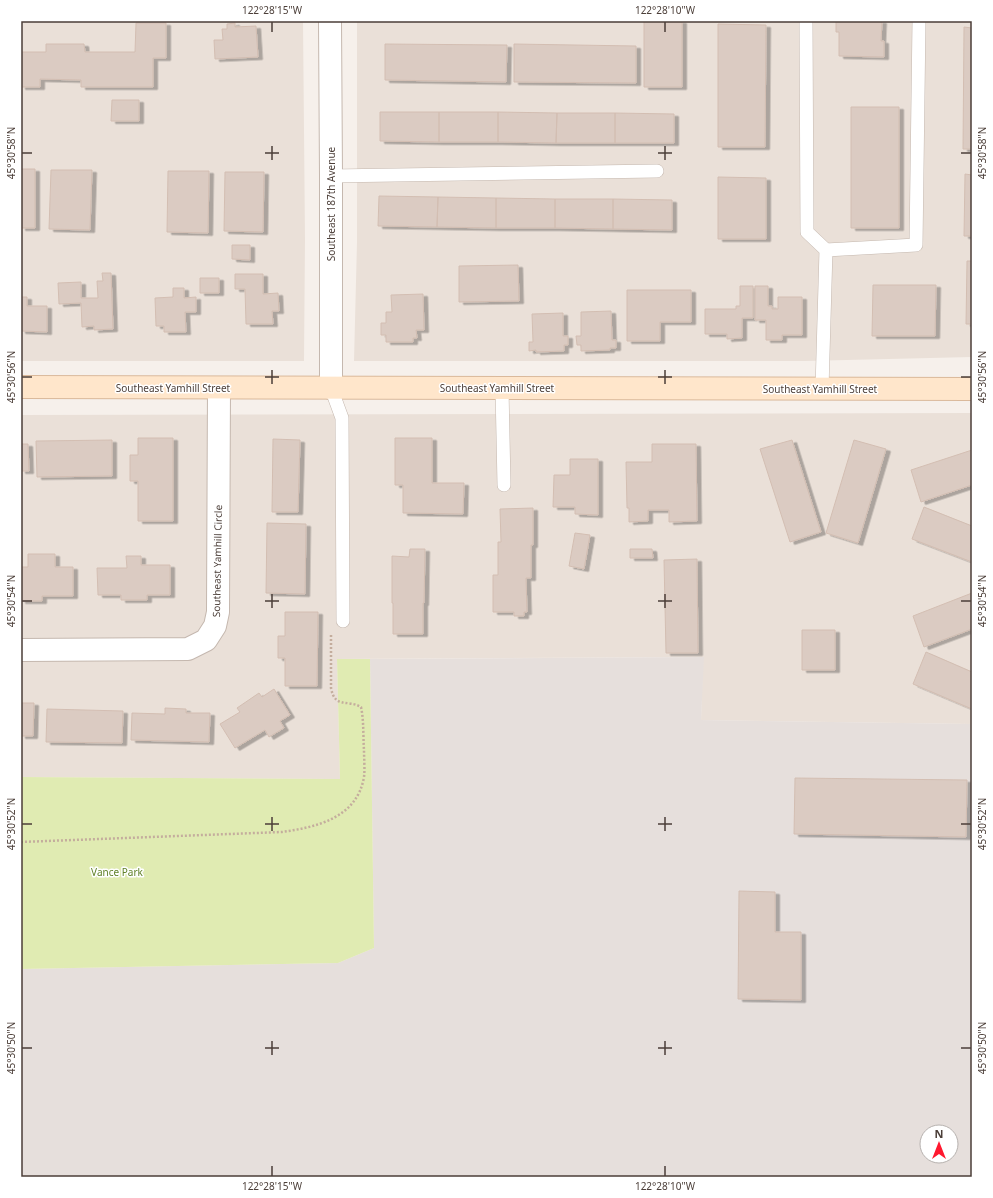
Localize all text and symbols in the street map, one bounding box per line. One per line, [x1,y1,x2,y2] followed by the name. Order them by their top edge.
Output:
[242,3,303,17] text: 122°28'15"W
[635,3,696,17] text: 122°28'10"W
[4,127,18,179] text: 45°30'58"N
[975,127,989,179] text: 45°30'58"N
[324,146,338,261] street label: Southeast 187th Avenue
[4,351,18,403] text: 45°30'56"N
[975,351,989,403] text: 45°30'56"N
[116,381,231,395] street label: Southeast Yamhill Street
[440,381,555,395] street label: Southeast Yamhill Street
[763,382,878,396] street label: Southeast Yamhill Street
[209,504,225,617] street label: Southeast Yamhill Circle
[4,575,18,627] text: 45°30'54"N
[975,575,989,627] text: 45°30'54"N
[4,798,18,850] text: 45°30'52"N
[975,798,989,850] text: 45°30'52"N
[91,865,144,879] park label: Vance Park
[4,1022,18,1074] text: 45°30'50"N
[975,1022,989,1074] text: 45°30'50"N
[919,1124,959,1164] north arrow
[935,1126,943,1141] text: N
[242,1179,303,1193] text: 122°28'15"W
[635,1179,696,1193] text: 122°28'10"W

